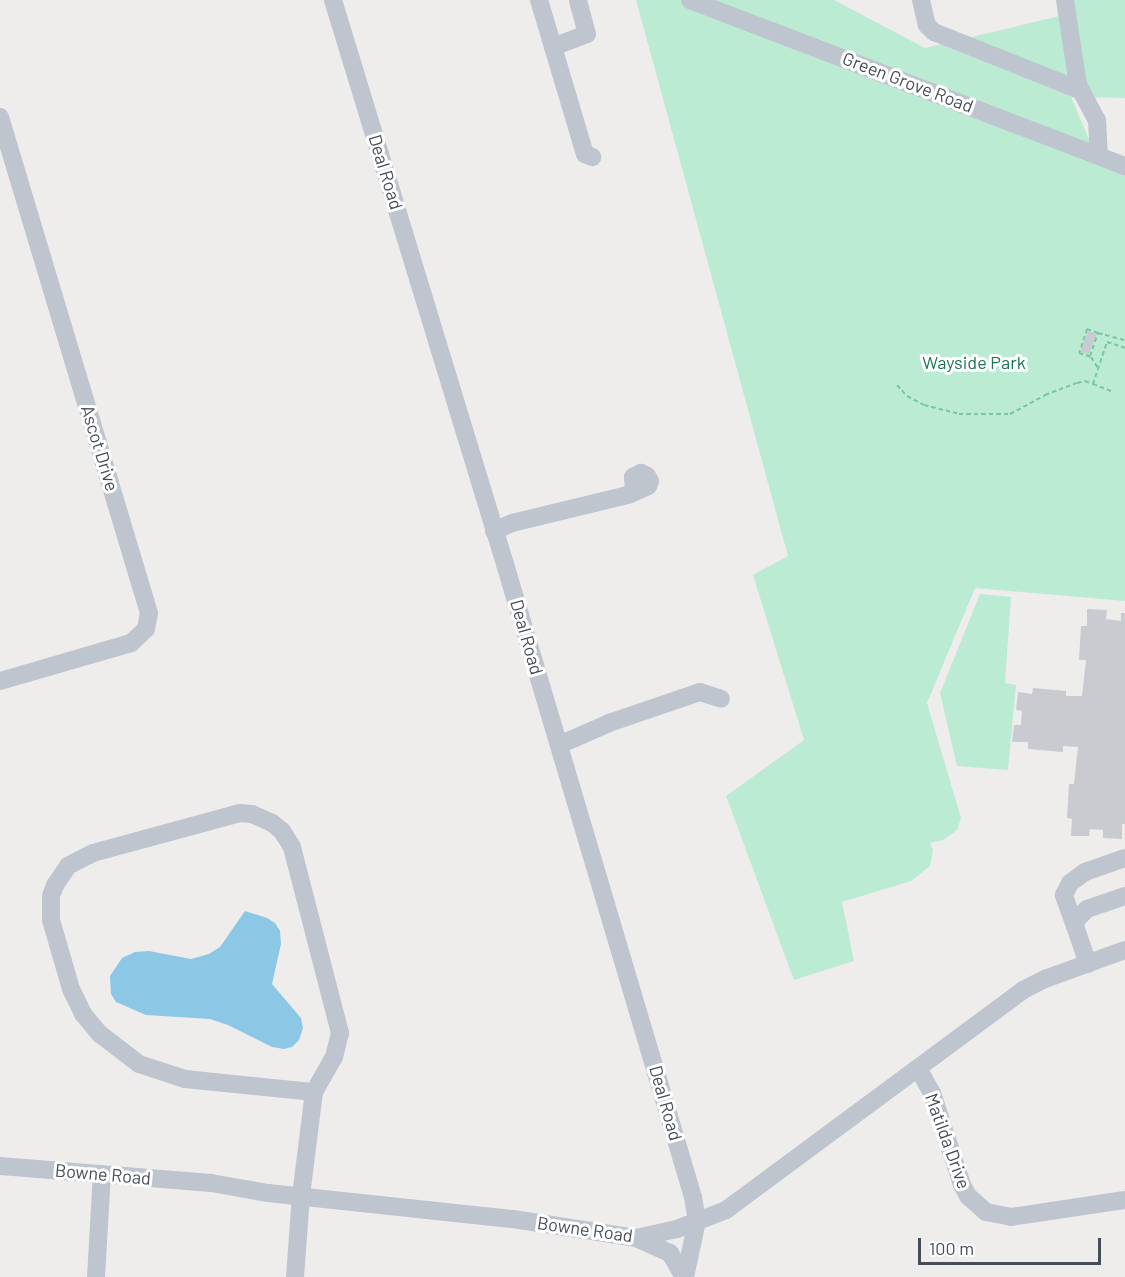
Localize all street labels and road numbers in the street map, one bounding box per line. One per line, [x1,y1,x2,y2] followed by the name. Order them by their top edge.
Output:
[840,47,976,117] street label: Green Grove Road
[364,132,408,212] street label: Deal Road
[77,402,123,494] street label: Ascot Drive
[506,597,548,677] street label: Deal Road
[645,1063,687,1143] street label: Deal Road
[921,1090,975,1192] street label: Matilda Drive
[54,1159,152,1189] street label: Bowne Road
[536,1212,634,1246] street label: Bowne Road

